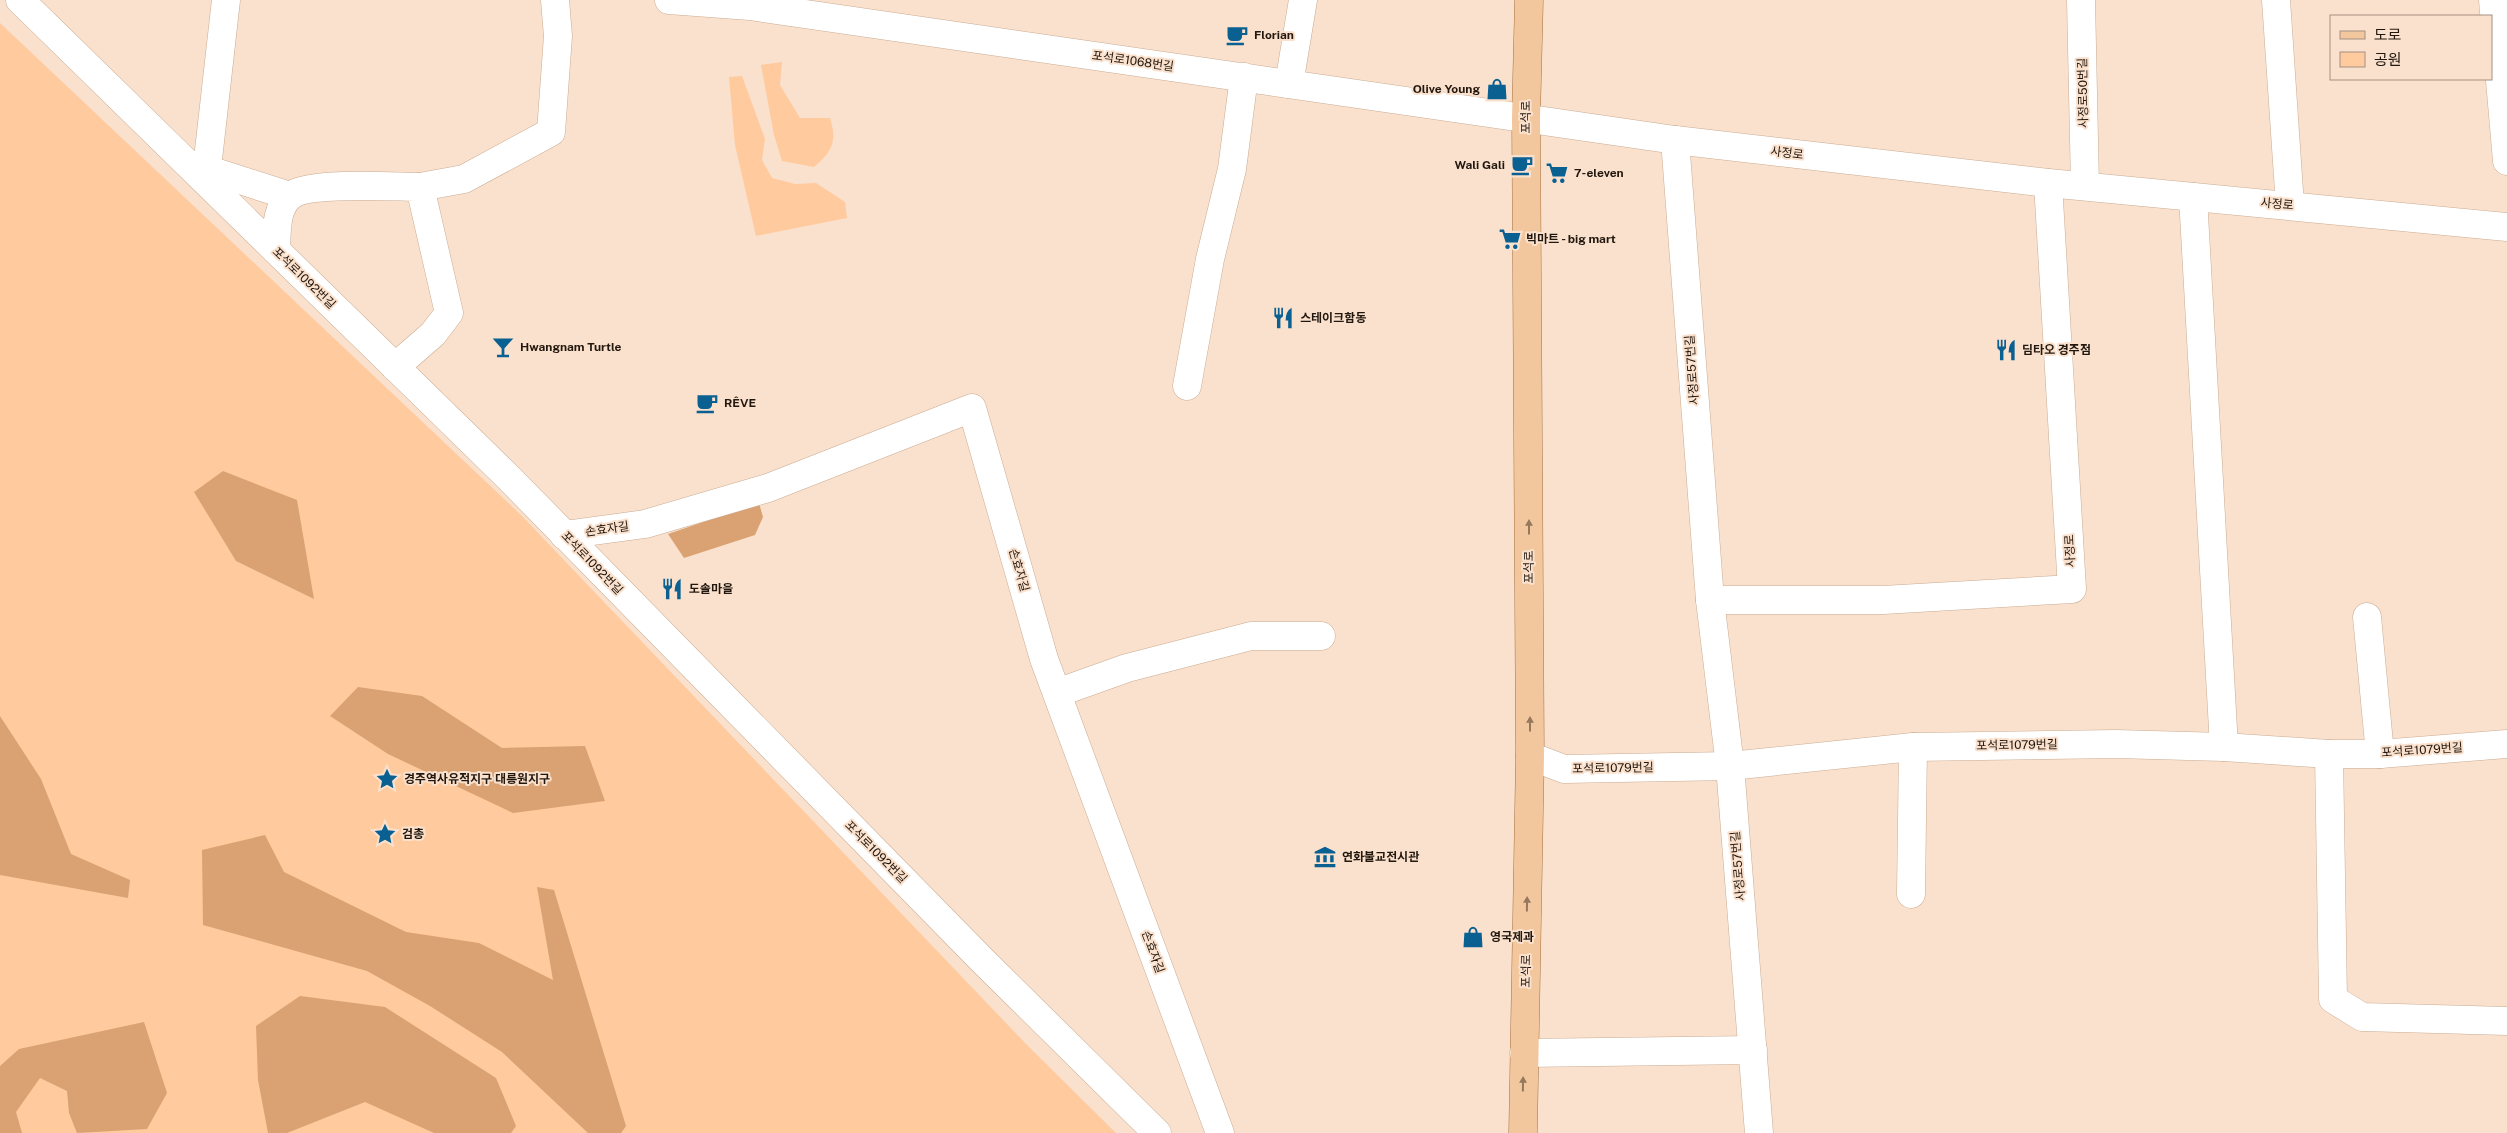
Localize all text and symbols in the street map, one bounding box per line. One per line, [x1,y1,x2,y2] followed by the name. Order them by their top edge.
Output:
[2330,15,2492,80] legend
[1224,22,1250,48] cafe icon: Florian
[2374,26,2402,43] text: 도로
[1254,28,1294,42] place label: Florian
[1091,48,1175,74] street label: 포석로1068번길
[2374,51,2402,68] text: 공원
[2075,58,2091,128] street label: 사정로50번길
[1484,76,1510,102] shop icon: Olive Young
[1413,82,1480,96] place label: Olive Young
[1519,100,1533,134] street label: 포석로
[1770,144,1804,162] street label: 사정로
[1509,152,1535,178] cafe icon: Wali Gali
[1454,158,1505,172] place label: Wali Gali
[1544,160,1570,186] supermarket icon: 7-eleven
[1574,166,1624,180] place label: 7-eleven
[2260,196,2294,212] street label: 사정로
[1497,226,1523,252] supermarket icon: 빅마트 - big mart
[1526,232,1616,246] place label: 빅마트 - big mart
[270,244,338,312] street label: 포석로1092번길
[1270,305,1296,331] restaurant icon: 스테이크함동
[1300,311,1366,325] place label: 스테이크함동
[490,334,516,360] bar icon: Hwangnam Turtle
[1683,335,1701,405] street label: 사정로57번길
[1993,337,2019,363] restaurant icon: 딤타오 경주점
[520,340,622,354] place label: Hwangnam Turtle
[2022,343,2091,357] place label: 딤타오 경주점
[694,390,720,416] cafe icon: RÊVE
[724,396,756,410] place label: RÊVE
[584,519,630,539] street label: 손효자길
[1525,519,1533,535] one-way arrow
[558,529,626,597] street label: 포석로1092번길
[2062,534,2078,568] street label: 사정로
[1006,547,1032,593] street label: 손효자길
[1522,550,1536,584] street label: 포석로
[659,576,685,602] restaurant icon: 도솔마을
[689,582,733,596] place label: 도솔마을
[1526,716,1534,732] one-way arrow
[1976,737,2058,753] street label: 포석로1079번길
[2381,740,2463,760] street label: 포석로1079번길
[1572,760,1654,776] street label: 포석로1079번길
[374,766,400,792] place icon: 경주역사유적지구 대릉원지구
[404,772,550,786] place label: 경주역사유적지구 대릉원지구
[842,818,910,886] street label: 포석로1092번길
[372,821,398,847] place icon: 검총
[402,827,424,841] place label: 검총
[1728,830,1748,902] street label: 사정로57번길
[1312,844,1338,870] museum icon: 연화불교전시관
[1342,850,1419,864] place label: 연화불교전시관
[1523,896,1531,912] one-way arrow
[1460,924,1486,950] shop icon: 영국제과
[1139,929,1167,975] street label: 손효자길
[1490,930,1534,944] place label: 영국제과
[1519,954,1533,988] street label: 포석로
[1520,1076,1528,1092] one-way arrow

